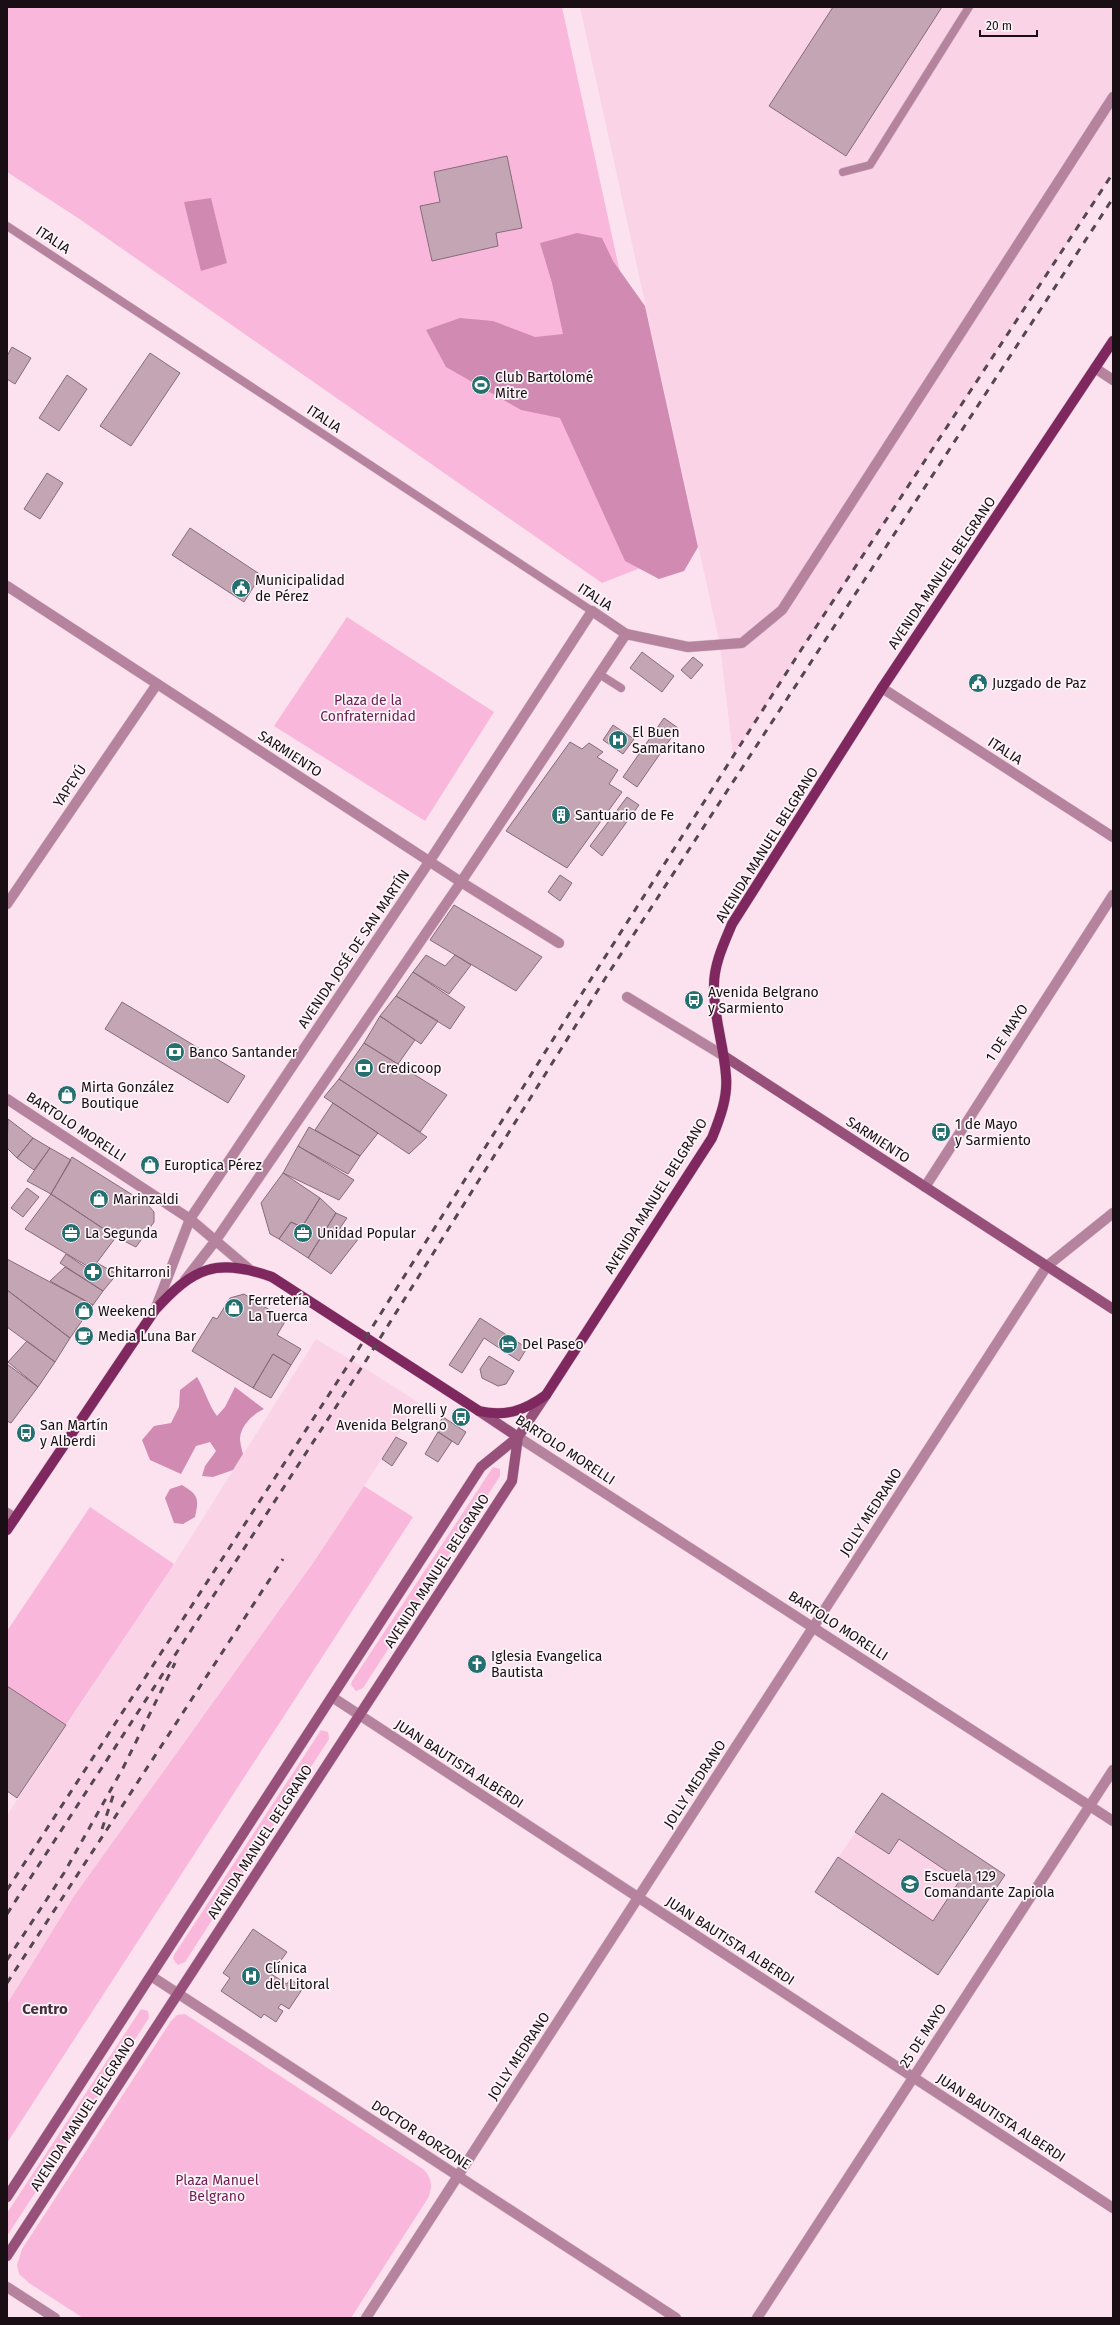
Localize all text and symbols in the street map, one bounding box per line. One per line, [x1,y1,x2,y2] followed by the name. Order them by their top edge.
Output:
[980,12,1037,38] scale bar
[986,19,1012,33] text: 20 m
[33,222,73,258] street label: ITALIA
[495,369,593,402] place label: Club Bartolomé Mitre
[470,374,492,396] sports icon: Club Bartolomé Mitre
[304,401,344,437] street label: ITALIA
[885,494,999,652] street label: AVENIDA MANUEL BELGRANO
[255,572,345,605] place label: Municipalidad de Pérez
[230,577,252,599] public building icon: Municipalidad de Pérez
[575,580,615,614] street label: ITALIA
[967,672,989,694] public building icon: Juzgado de Paz
[992,675,1086,692] place label: Juzgado de Paz
[320,692,416,725] park label: Plaza de la Confraternidad
[632,724,705,757] place label: El Buen Samaritano
[255,727,325,781] street label: SARMIENTO
[607,729,629,751] hospital icon: El Buen Samaritano
[985,734,1025,768] street label: ITALIA
[49,761,90,810] street label: YAPEYÚ
[712,764,822,926] street label: AVENIDA MANUEL BELGRANO
[550,804,572,826] building icon: Santuario de Fe
[575,807,674,824] place label: Santuario de Fe
[294,866,413,1031] street label: AVENIDA JOSÉ DE SAN MARTÍN
[708,984,819,1017] place label: Avenida Belgrano y Sarmiento
[683,989,705,1011] bus stop icon: Avenida Belgrano y Sarmiento
[982,1001,1032,1065] street label: 1 DE MAYO
[164,1041,186,1063] bank icon: Banco Santander
[189,1044,298,1061] place label: Banco Santander
[353,1057,375,1079] bank icon: Credicoop
[378,1060,442,1077] place label: Credicoop
[81,1079,174,1112] place label: Mirta González Boutique
[56,1084,78,1106] shop icon: Mirta González Boutique
[23,1088,129,1166] street label: BARTOLO MORELLI
[843,1113,913,1167] street label: SARMIENTO
[601,1115,711,1277] street label: AVENIDA MANUEL BELGRANO
[955,1116,1031,1149] place label: 1 de Mayo y Sarmiento
[930,1121,952,1143] bus stop icon: 1 de Mayo y Sarmiento
[139,1154,161,1176] shop icon: Europtica Pérez
[164,1157,262,1174] place label: Europtica Pérez
[88,1188,110,1210] shop icon: Marinzaldi
[113,1191,179,1208] place label: Marinzaldi
[60,1222,82,1244] office icon: La Segunda
[292,1222,314,1244] office icon: Unidad Popular
[85,1225,158,1242] place label: La Segunda
[317,1225,416,1242] place label: Unidad Popular
[82,1261,104,1283] pharmacy icon: Chitarroni
[107,1264,170,1281] place label: Chitarroni
[248,1292,309,1325] place label: Ferretería La Tuerca
[223,1297,245,1319] shop icon: Ferretería La Tuerca
[73,1300,95,1322] shop icon: Weekend
[98,1303,156,1320] place label: Weekend
[73,1325,95,1347] cafe icon: Media Luna Bar
[98,1328,197,1345] place label: Media Luna Bar
[497,1333,519,1355] hotel icon: Del Paseo
[522,1336,584,1353] place label: Del Paseo
[336,1401,447,1434] place label: Morelli y Avenida Belgrano
[450,1406,472,1428] bus stop icon: Morelli y Avenida Belgrano
[512,1411,618,1489] street label: BARTOLO MORELLI
[40,1417,108,1450] place label: San Martín y Alberdi
[15,1422,37,1444] bus stop icon: San Martín y Alberdi
[836,1465,906,1559] street label: JOLLY MEDRANO
[381,1491,493,1651] street label: AVENIDA MANUEL BELGRANO
[785,1587,891,1665] street label: BARTOLO MORELLI
[491,1648,602,1681] place label: Iglesia Evangelica Bautista
[466,1653,488,1675] church icon: Iglesia Evangelica Bautista
[392,1716,526,1812] street label: JUAN BAUTISTA ALBERDI
[660,1737,730,1831] street label: JOLLY MEDRANO
[204,1762,316,1922] street label: AVENIDA MANUEL BELGRANO
[924,1868,1055,1901] place label: Escuela 129 Comandante Zapiola
[899,1873,921,1895] school or university icon: Escuela 129 Comandante Zapiola
[663,1893,797,1989] street label: JUAN BAUTISTA ALBERDI
[265,1960,329,1993] place label: Clínica del Litoral
[240,1965,262,1987] hospital icon: Clínica del Litoral
[22,2000,68,2018] district label: Centro
[896,2001,950,2071] street label: 25 DE MAYO
[484,2009,554,2103] street label: JOLLY MEDRANO
[27,2034,139,2194] street label: AVENIDA MANUEL BELGRANO
[934,2070,1068,2166] street label: JUAN BAUTISTA ALBERDI
[368,2096,474,2174] street label: DOCTOR BORZONE
[175,2172,259,2205] park label: Plaza Manuel Belgrano

